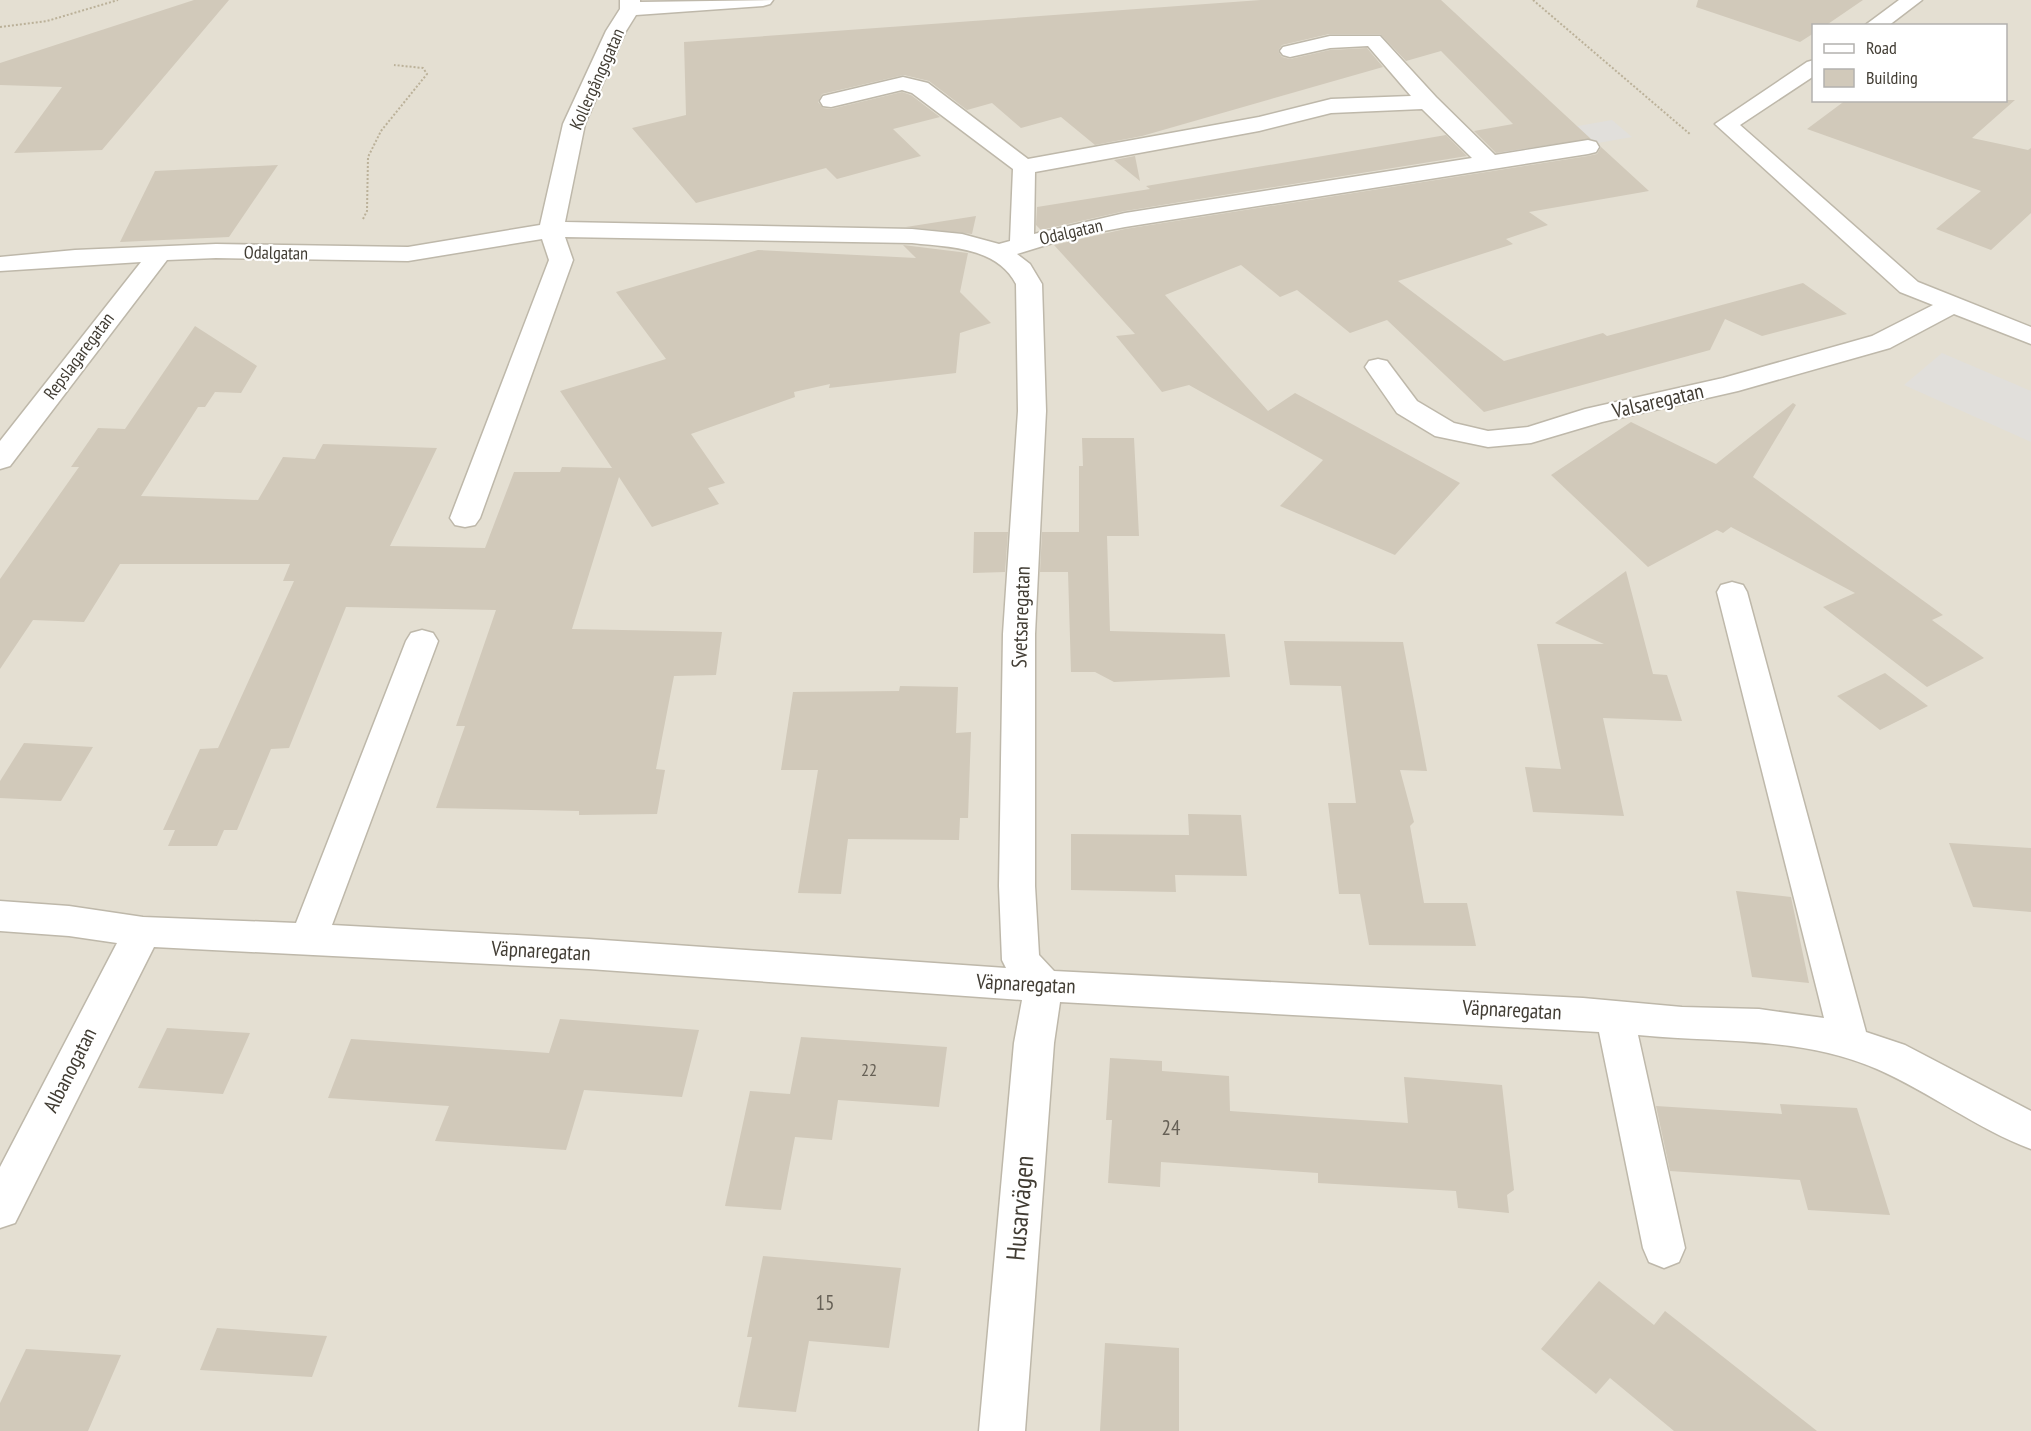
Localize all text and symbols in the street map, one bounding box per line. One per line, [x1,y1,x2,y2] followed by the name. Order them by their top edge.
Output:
[1812,24,2007,102] legend
[564,25,629,133] street label: Kollergångsgatan
[1866,36,1897,59] text: Road
[1866,66,1918,89] text: Building
[1037,213,1105,250] street label: Odalgatan
[244,240,308,265] street label: Odalgatan
[38,308,119,404] street label: Repslagaregatan
[1609,377,1706,424] street label: Valsaregatan
[1005,565,1036,669] street label: Svetsaregatan
[490,934,591,967] street label: Väpnaregatan
[975,967,1076,1000] street label: Väpnaregatan
[1461,993,1562,1026] street label: Väpnaregatan
[37,1023,102,1117] street label: Albanogatan
[861,1058,877,1081] house number: 22
[1162,1114,1181,1141] house number: 24
[998,1154,1041,1262] street label: Husarvägen
[816,1289,834,1316] house number: 15

